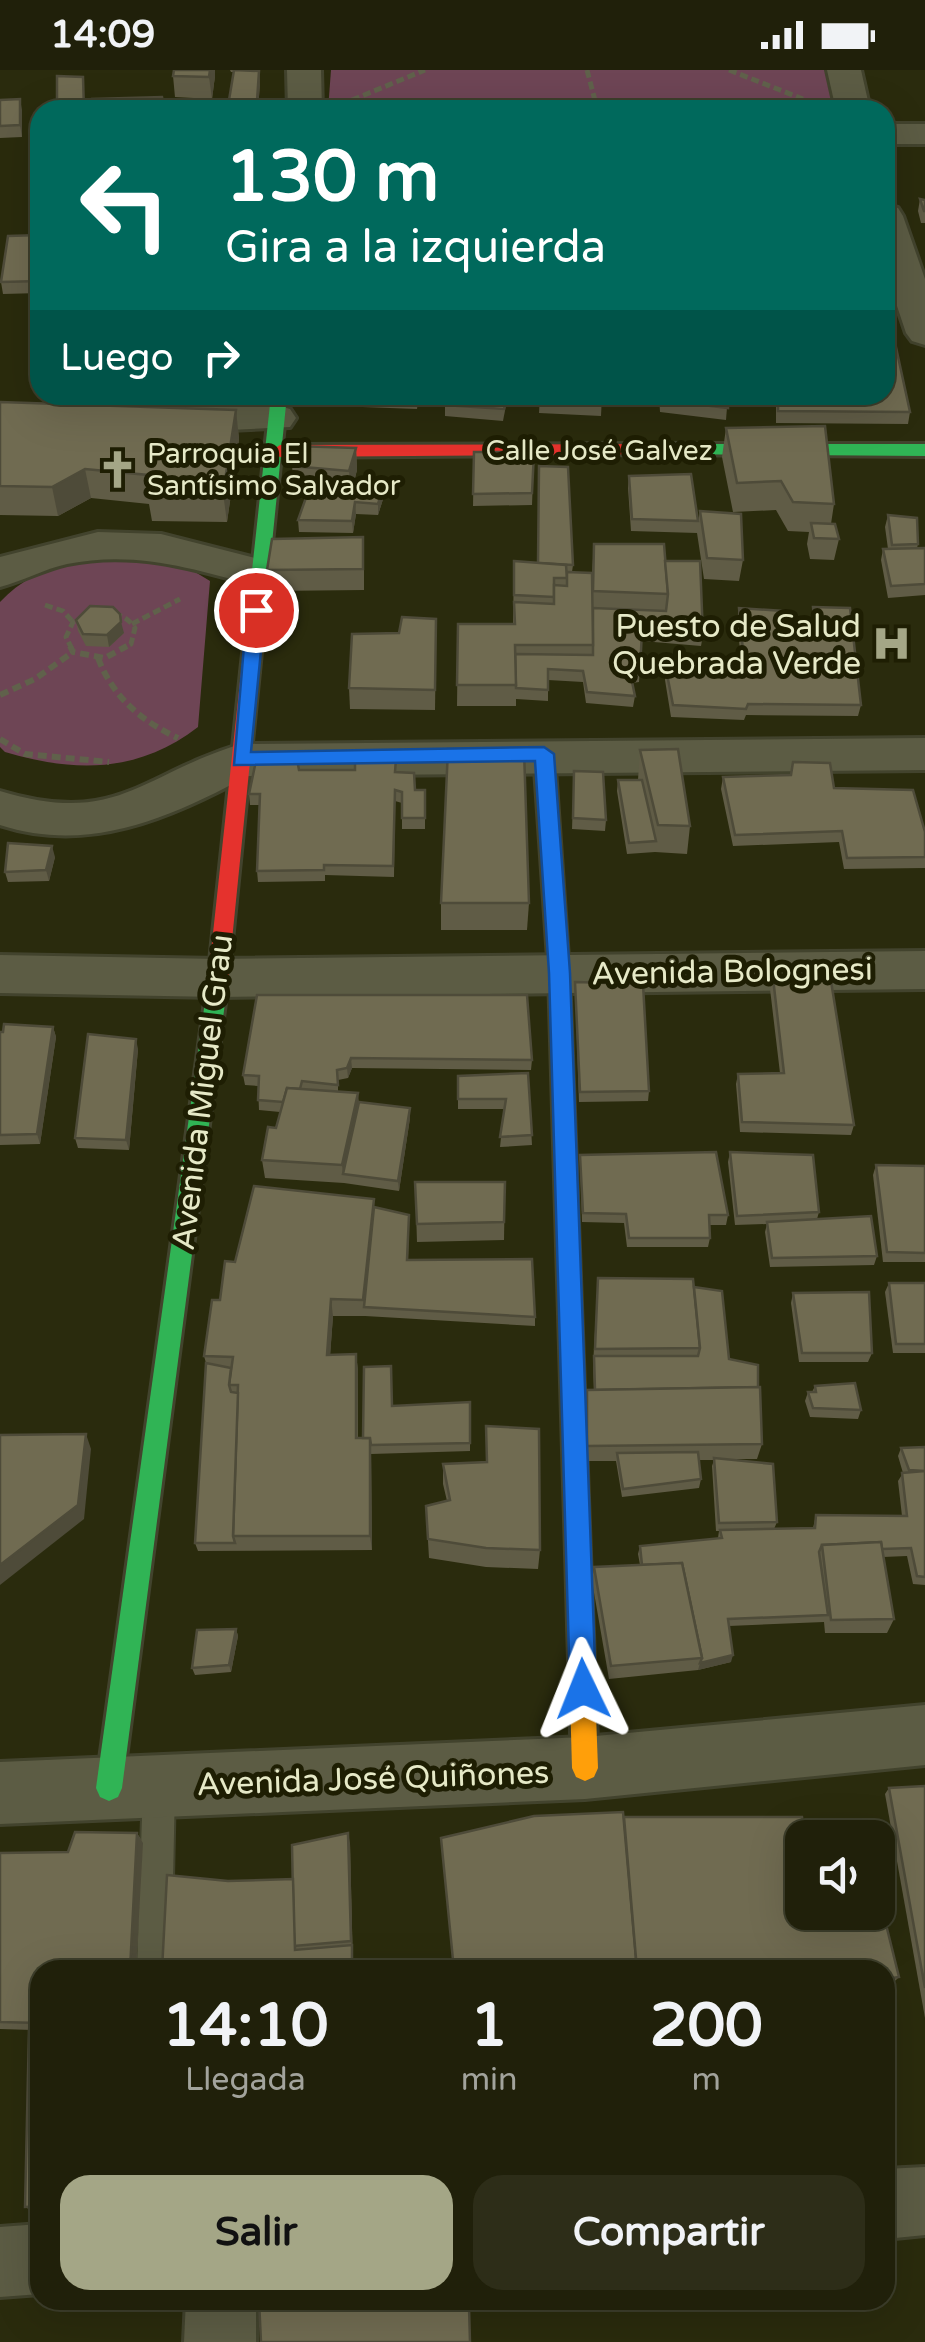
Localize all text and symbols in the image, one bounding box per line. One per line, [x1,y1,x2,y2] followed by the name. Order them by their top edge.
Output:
[50,12,155,58] text: 14:09
[225,136,439,220] text: 130 m
[60,140,190,270] icon: left
[225,221,606,275] text: Gira a la izquierda
[194,330,249,385] icon: right
[60,335,174,381] text: Luego
[485,434,713,468] street label: Calle José Galvez
[147,437,401,503] place label: Parroquia El Santísimo Salvador
[96,448,138,490] church icon: Parroquia El Santísimo Salvador
[214,568,299,653] pin
[229,583,284,638] icon: arrive
[612,608,861,683] place label: Puesto de Salud Quebrada Verde
[870,623,912,665] hospital icon: Puesto de Salud Quebrada Verde
[165,932,241,1252] street label: Avenida Miguel Grau
[591,951,873,993] street label: Avenida Bolognesi
[531,1637,635,1741] position arrow
[196,1754,550,1804] street label: Avenida José Quiñones
[785,1820,895,1930] map controls
[785,1820,895,1930] button: sound
[162,1990,329,2062] text: 14:10
[470,1990,508,2062] text: 1
[650,1990,763,2062] text: 200
[185,2061,306,2099] text: Llegada
[461,2061,518,2099] text: min
[692,2061,721,2099] text: m
[60,2175,453,2290] button: Salir
[473,2175,865,2290] button: Compartir

